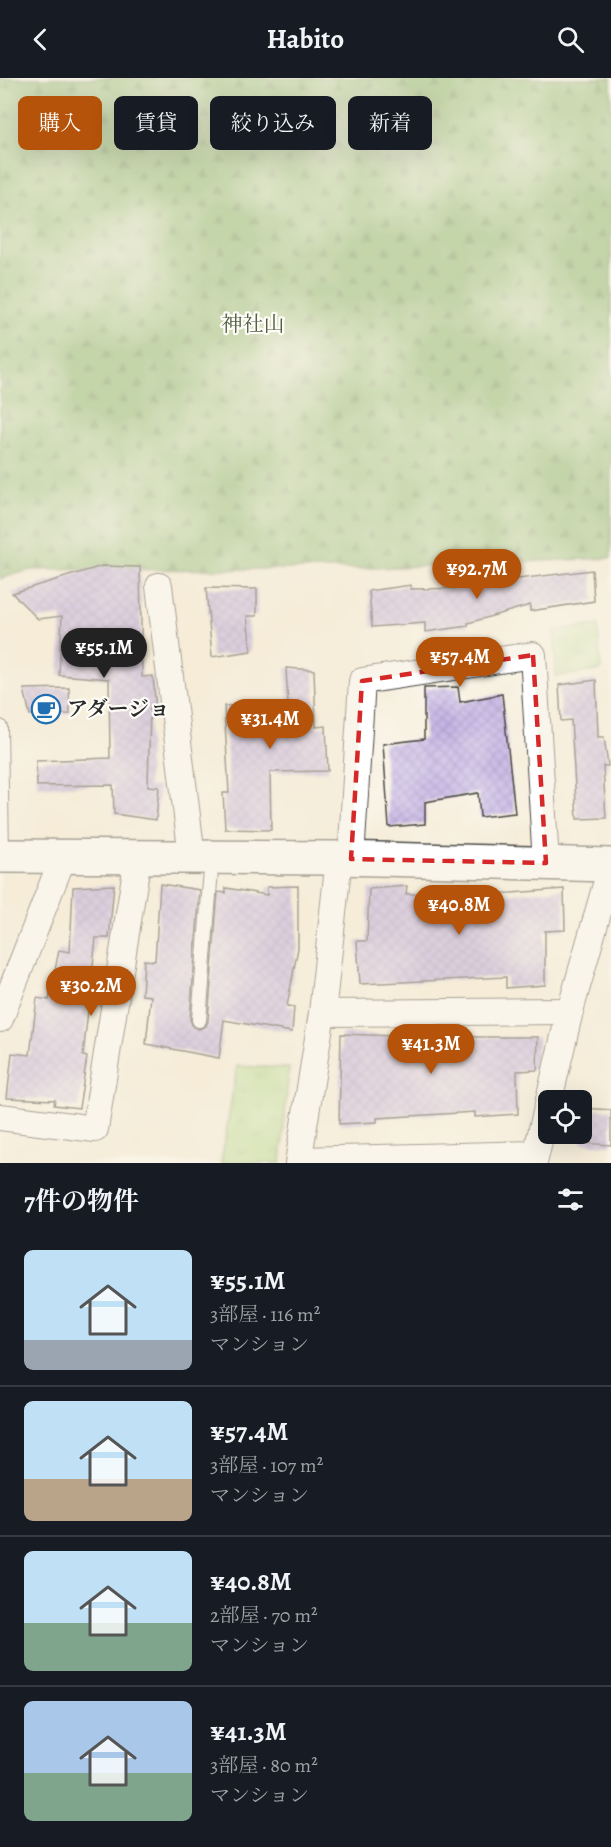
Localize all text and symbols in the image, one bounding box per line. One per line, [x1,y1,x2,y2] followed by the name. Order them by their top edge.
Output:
[267,21,344,57] text: Habito
[24,23,57,56] icon: back
[554,23,587,56] icon: search
[18,96,102,150] chip: 購入
[114,96,198,150] chip: 賃貸
[210,96,336,150] chip: 絞り込み
[348,96,432,150] chip: 新着
[222,310,285,338] park label: 神社山
[428,549,526,600] pin: ¥92.7M
[446,555,508,582] text: ¥92.7M
[55,628,153,679] pin: ¥55.1M
[75,634,133,661] text: ¥55.1M
[411,637,509,688] pin: ¥57.4M
[430,643,490,670] text: ¥57.4M
[30,693,62,725] cafe icon: アダージョ
[67,695,170,723] place label: アダージョ
[221,699,319,750] pin: ¥31.4M
[241,705,299,732] text: ¥31.4M
[410,885,508,936] pin: ¥40.8M
[428,891,490,918] text: ¥40.8M
[42,966,140,1017] pin: ¥30.2M
[60,972,122,999] text: ¥30.2M
[382,1024,480,1075] pin: ¥41.3M
[402,1030,460,1057] text: ¥41.3M
[538,1090,592,1144] map controls
[538,1090,592,1144] button: locate
[554,1183,587,1216] icon: filters
[24,1184,139,1219] text: 7件の物件
[210,1263,285,1298] text: ¥55.1M
[72,1274,144,1346] icon: home
[210,1301,320,1328] text: 3部屋 · 116 m²
[210,1331,309,1358] text: マンション
[210,1414,288,1449] text: ¥57.4M
[72,1425,144,1497] icon: home
[210,1452,323,1479] text: 3部屋 · 107 m²
[210,1482,309,1509] text: マンション
[210,1564,292,1599] text: ¥40.8M
[72,1575,144,1647] icon: home
[210,1602,318,1629] text: 2部屋 · 70 m²
[210,1632,309,1659] text: マンション
[210,1714,287,1749] text: ¥41.3M
[72,1725,144,1797] icon: home
[210,1752,318,1779] text: 3部屋 · 80 m²
[210,1782,309,1809] text: マンション

